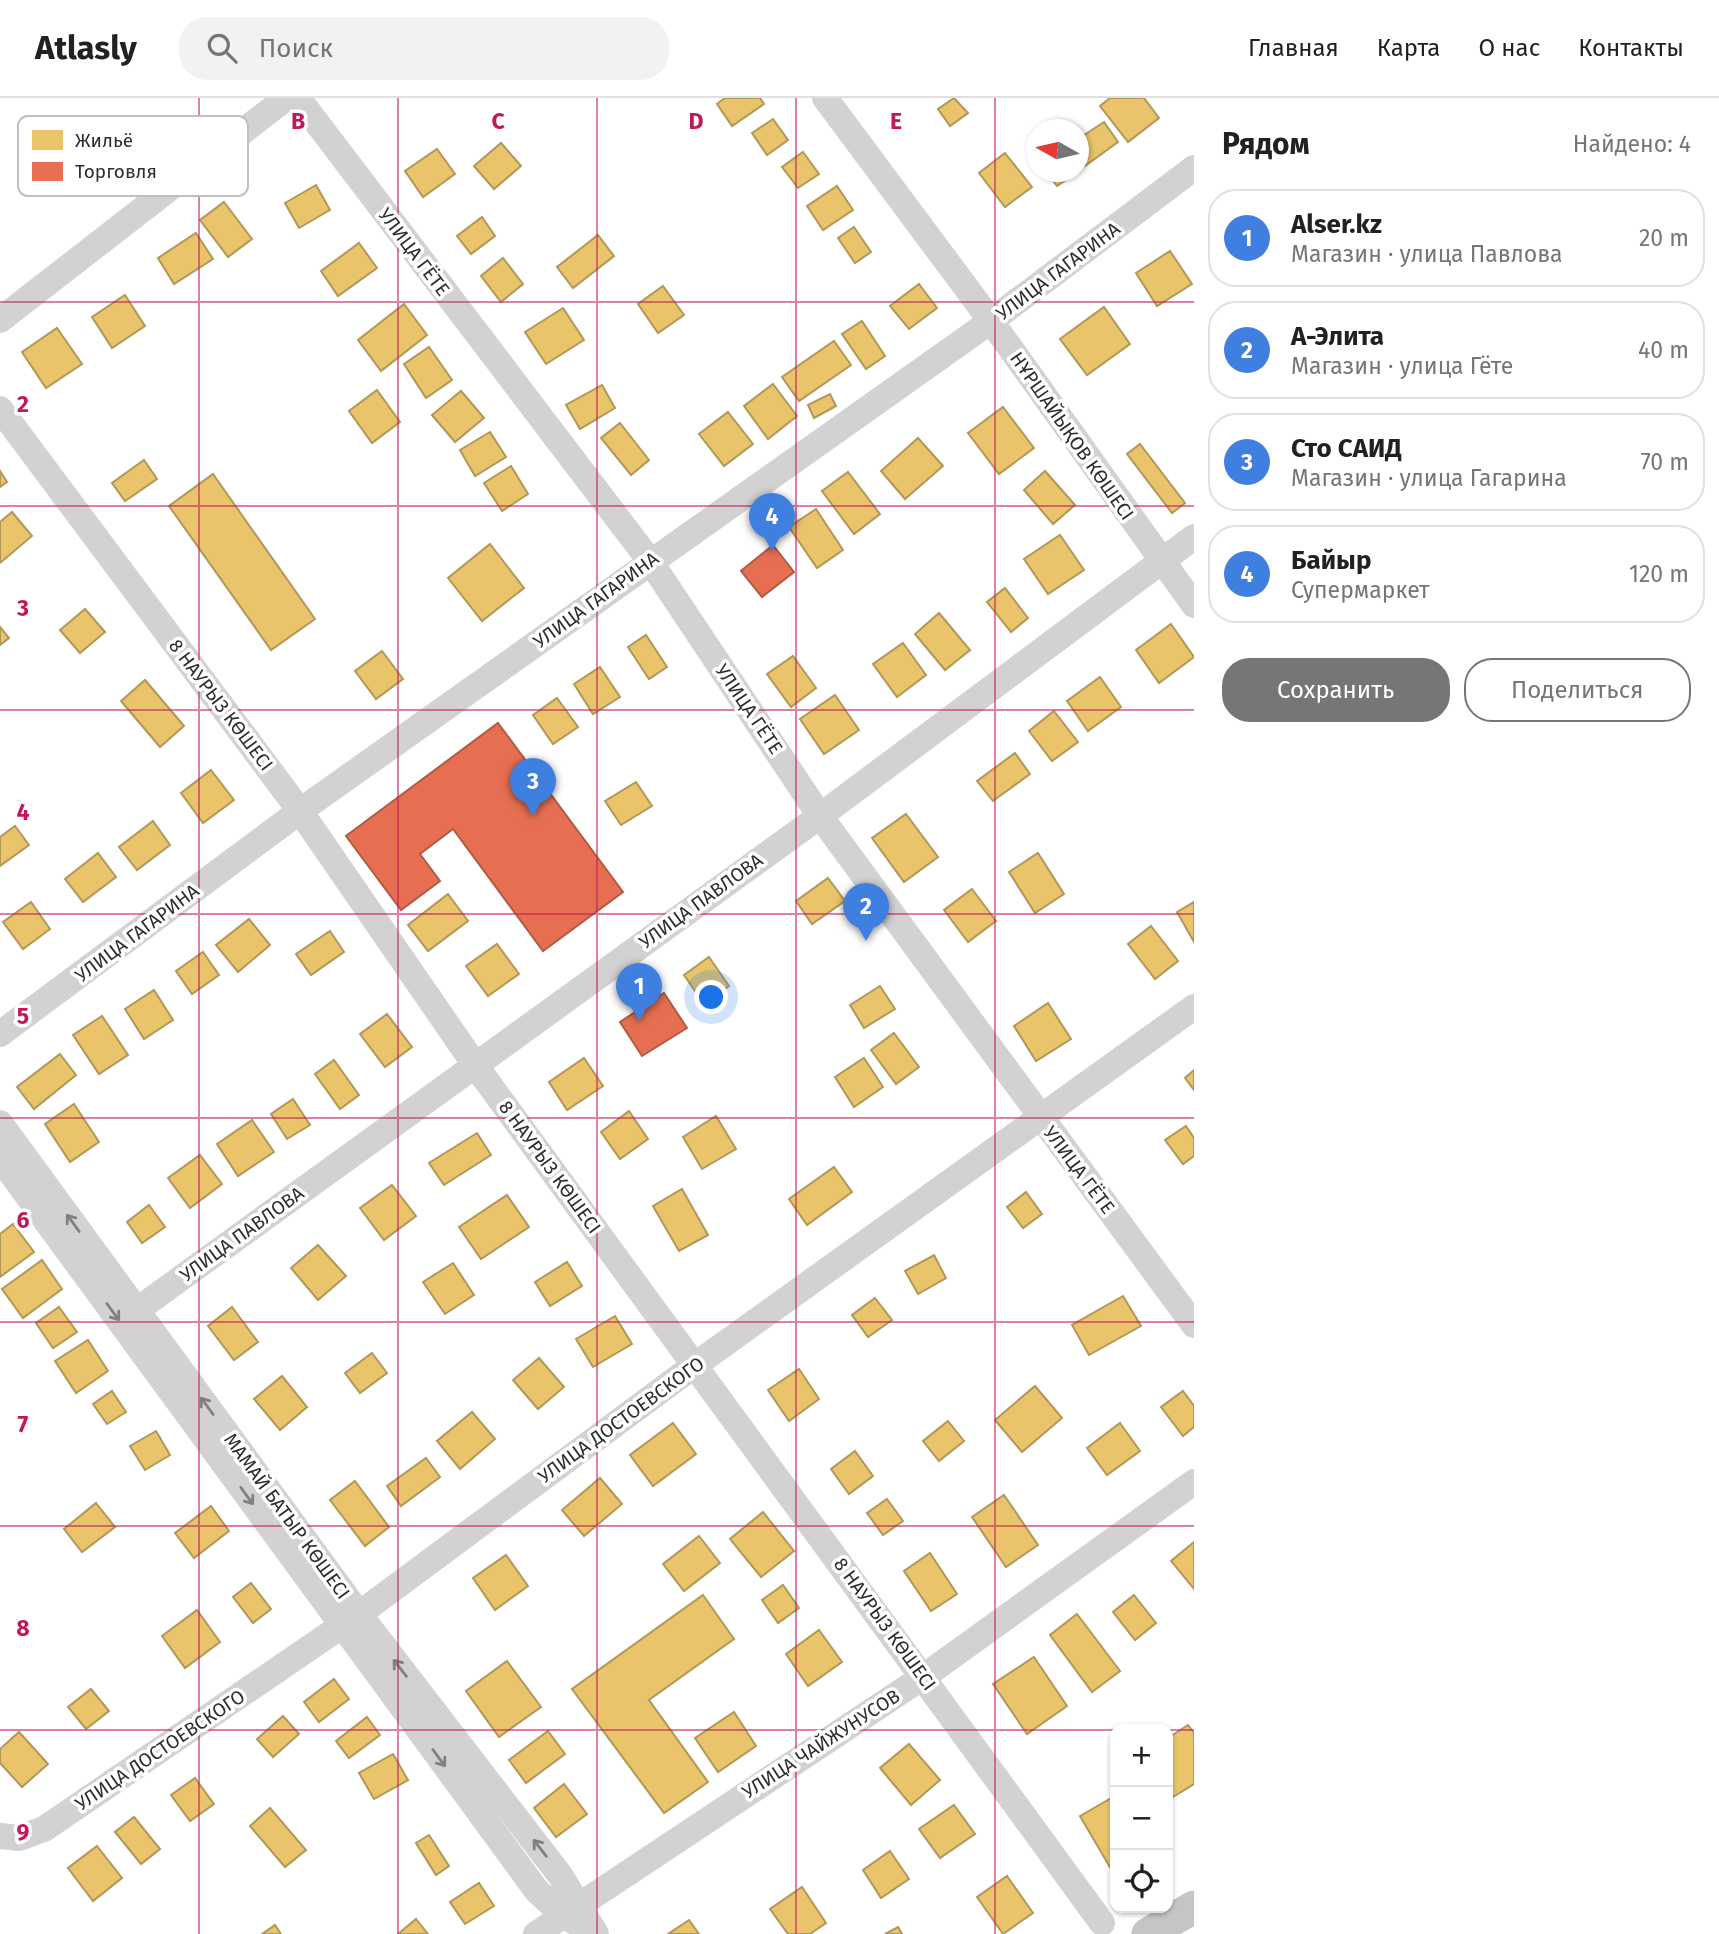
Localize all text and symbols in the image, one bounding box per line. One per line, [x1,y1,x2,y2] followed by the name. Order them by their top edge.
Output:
[179,17,669,80] search box
[35,28,137,68] text: Atlasly
[203,29,241,67] icon: search
[259,33,333,64] text: Поиск
[1248,34,1339,62] text: Главная
[1377,34,1440,62] text: Карта
[1478,34,1540,62] text: О нас
[1578,34,1684,62] text: Контакты
[291,107,305,135] text: B
[491,107,505,135] text: C
[689,107,704,135] text: D
[890,107,902,135] text: E
[18,116,248,196] legend
[1026,119,1089,182] north arrow
[1222,126,1310,162] text: Рядом
[75,129,133,152] text: Жильё
[1573,130,1691,158] text: Найдено: 4
[75,160,157,183] text: Торговля
[374,204,454,300] street label: УЛИЦА ГЁТЕ
[1291,209,1382,240] text: Alser.kz
[992,217,1124,325] street label: УЛИЦА ГАГАРИНА
[1242,224,1252,252] text: 1
[1639,224,1689,252] text: 20 m
[1291,240,1562,268] text: Магазин · улица Павлова
[1291,321,1384,352] text: А-Элита
[1241,336,1253,364] text: 2
[1638,336,1689,364] text: 40 m
[1005,347,1139,525] street label: НҰРШАЙЫҚОВ КӨШЕСІ
[1291,352,1513,380] text: Магазин · улица Гёте
[17,390,29,418] text: 2
[1291,433,1402,464] text: Сто САИД
[1241,448,1253,476] text: 3
[1640,448,1689,476] text: 70 m
[1291,464,1567,492] text: Магазин · улица Гагарина
[749,493,795,551] pin: 4
[1291,545,1371,576] text: Байыр
[529,547,663,653] street label: УЛИЦА ГАГАРИНА
[1241,560,1254,588] text: 4
[1629,560,1689,588] text: 120 m
[1291,576,1429,604] text: Супермаркет
[16,594,29,622] text: 3
[164,635,278,775] street label: 8 НАУРЫЗ КӨШЕСІ
[1222,658,1450,722] button: Сохранить
[1464,658,1691,722] button: Поделиться
[710,660,788,758] street label: УЛИЦА ГЁТЕ
[510,758,556,816] pin: 3
[17,798,30,826] text: 4
[635,848,767,954] street label: УЛИЦА ПАВЛОВА
[71,879,203,987] street label: УЛИЦА ГАГАРИНА
[843,883,889,941] pin: 2
[616,963,662,1021] pin: 1
[694,980,728,1014] your location
[17,1002,29,1030] text: 5
[494,1096,606,1238] street label: 8 НАУРЫЗ КӨШЕСІ
[1039,1122,1119,1218] street label: УЛИЦА ГЁТЕ
[176,1181,308,1287] street label: УЛИЦА ПАВЛОВА
[17,1206,30,1234] text: 6
[66,1214,80,1233] one-way arrow
[105,1302,120,1321] one-way arrow
[534,1352,708,1488] street label: УЛИЦА ДОСТОЕВСКОГО
[200,1397,215,1416] one-way arrow
[18,1410,29,1438] text: 7
[219,1429,355,1603] street label: МАМАЙ БАТЫР КӨШЕСІ
[239,1486,254,1504] one-way arrow
[829,1553,941,1695] street label: 8 НАУРЫЗ КӨШЕСІ
[16,1614,30,1642] text: 8
[393,1660,408,1678] one-way arrow
[738,1684,904,1804] street label: УЛИЦА ЧАЙЖУНУСОВ
[71,1685,249,1815] street label: УЛИЦА ДОСТОЕВСКОГО
[1110,1724,1173,1913] map controls
[1110,1724,1173,1787] button: +
[432,1748,447,1767] one-way arrow
[1110,1787,1173,1850] button: −
[17,1818,30,1846] text: 9
[532,1840,547,1858] one-way arrow
[1110,1850,1173,1913] button: locate

